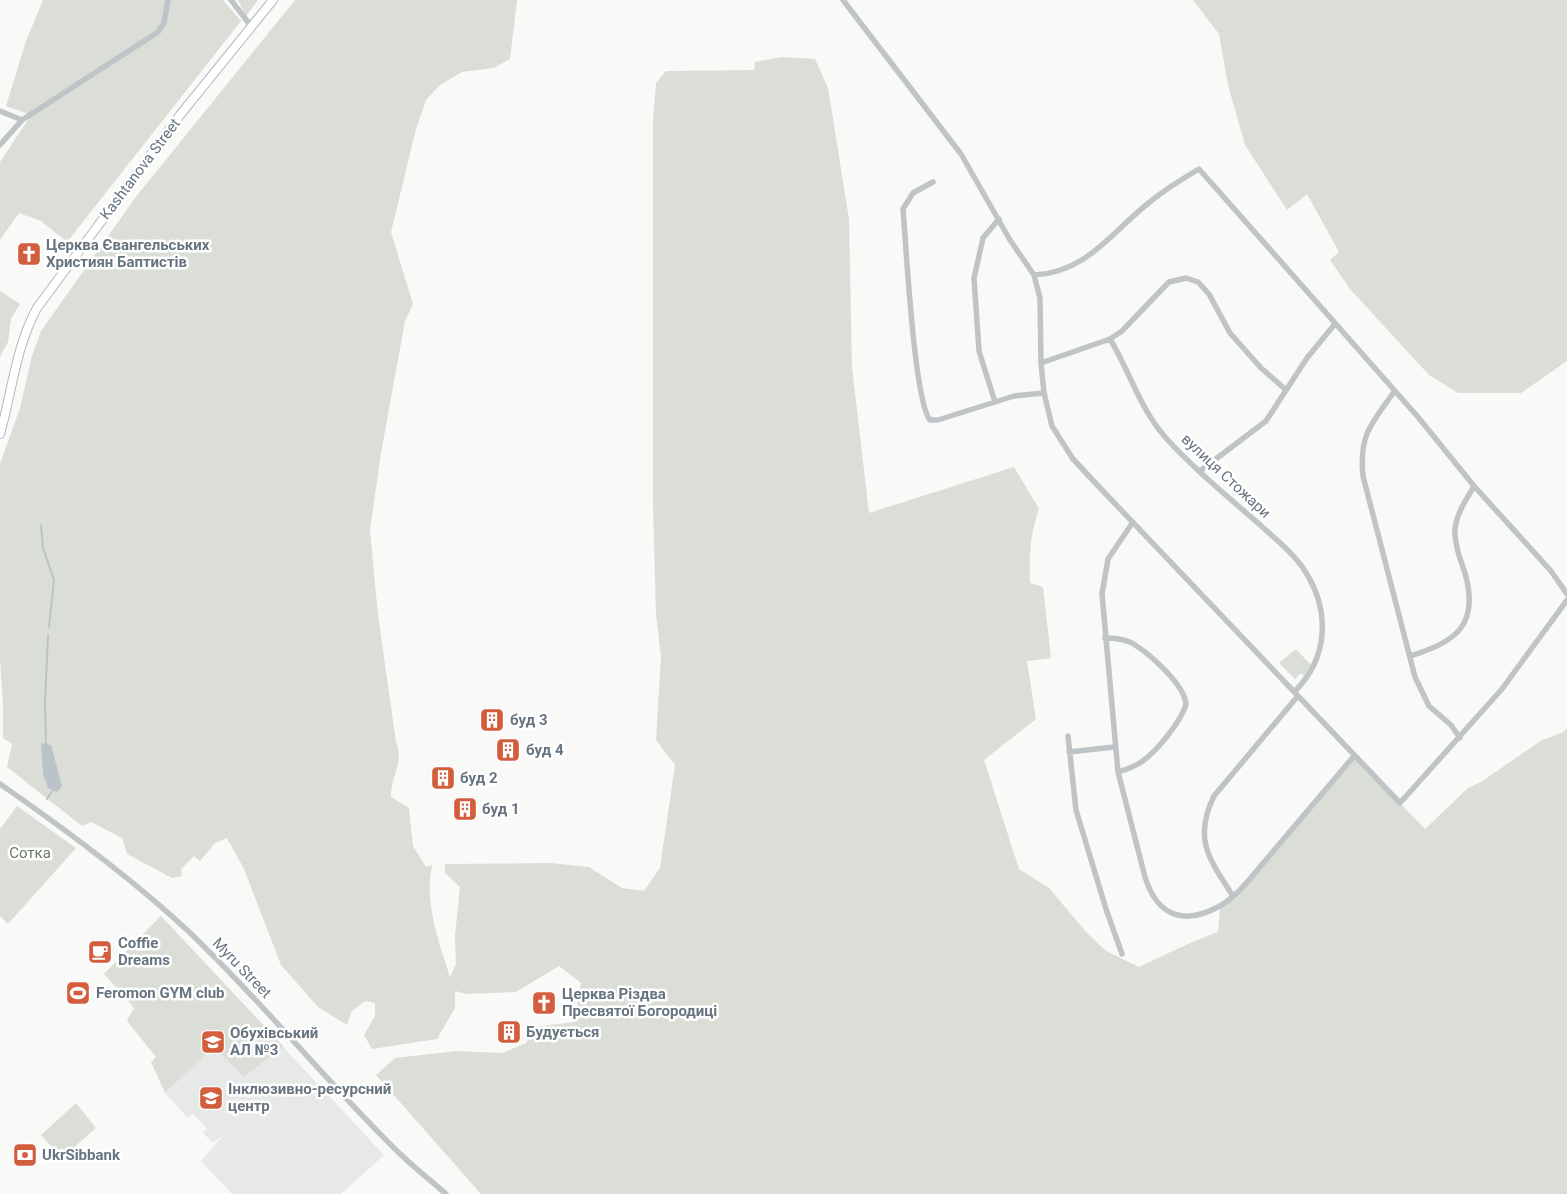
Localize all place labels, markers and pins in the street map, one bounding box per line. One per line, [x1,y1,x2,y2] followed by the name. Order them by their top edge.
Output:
[46,236,210,271] place label: Церква Євангельських Християн Баптистів
[16,241,42,267] church icon: Церква Євангельських Християн Баптистів
[479,707,505,733] building icon: буд 3
[510,711,548,729] place label: буд 3
[495,737,521,763] building icon: буд 4
[526,741,564,759] place label: буд 4
[430,765,456,791] building icon: буд 2
[460,769,498,787] place label: буд 2
[452,796,478,822] building icon: буд 1
[482,800,520,818] place label: буд 1
[118,934,170,969] place label: Coffie Dreams
[87,939,113,965] cafe icon: Coffie Dreams
[65,980,91,1006] sports icon: Feromon GYM club
[96,984,225,1002] place label: Feromon GYM club
[562,985,717,1020] place label: Церква Різдва Пресвятої Богородиці
[531,990,557,1016] church icon: Церква Різдва Пресвятої Богородиці
[496,1019,522,1045] building icon: Будується
[526,1023,599,1041] place label: Будується
[230,1024,318,1059] place label: Обухівський АЛ №3
[200,1029,226,1055] school or university icon: Обухівський АЛ №3
[228,1080,391,1115] place label: Інклюзивно-ресурсний центр
[198,1085,224,1111] school or university icon: Інклюзивно-ресурсний центр
[12,1142,38,1168] bank icon: UkrSibbank
[42,1146,121,1164] place label: UkrSibbank

